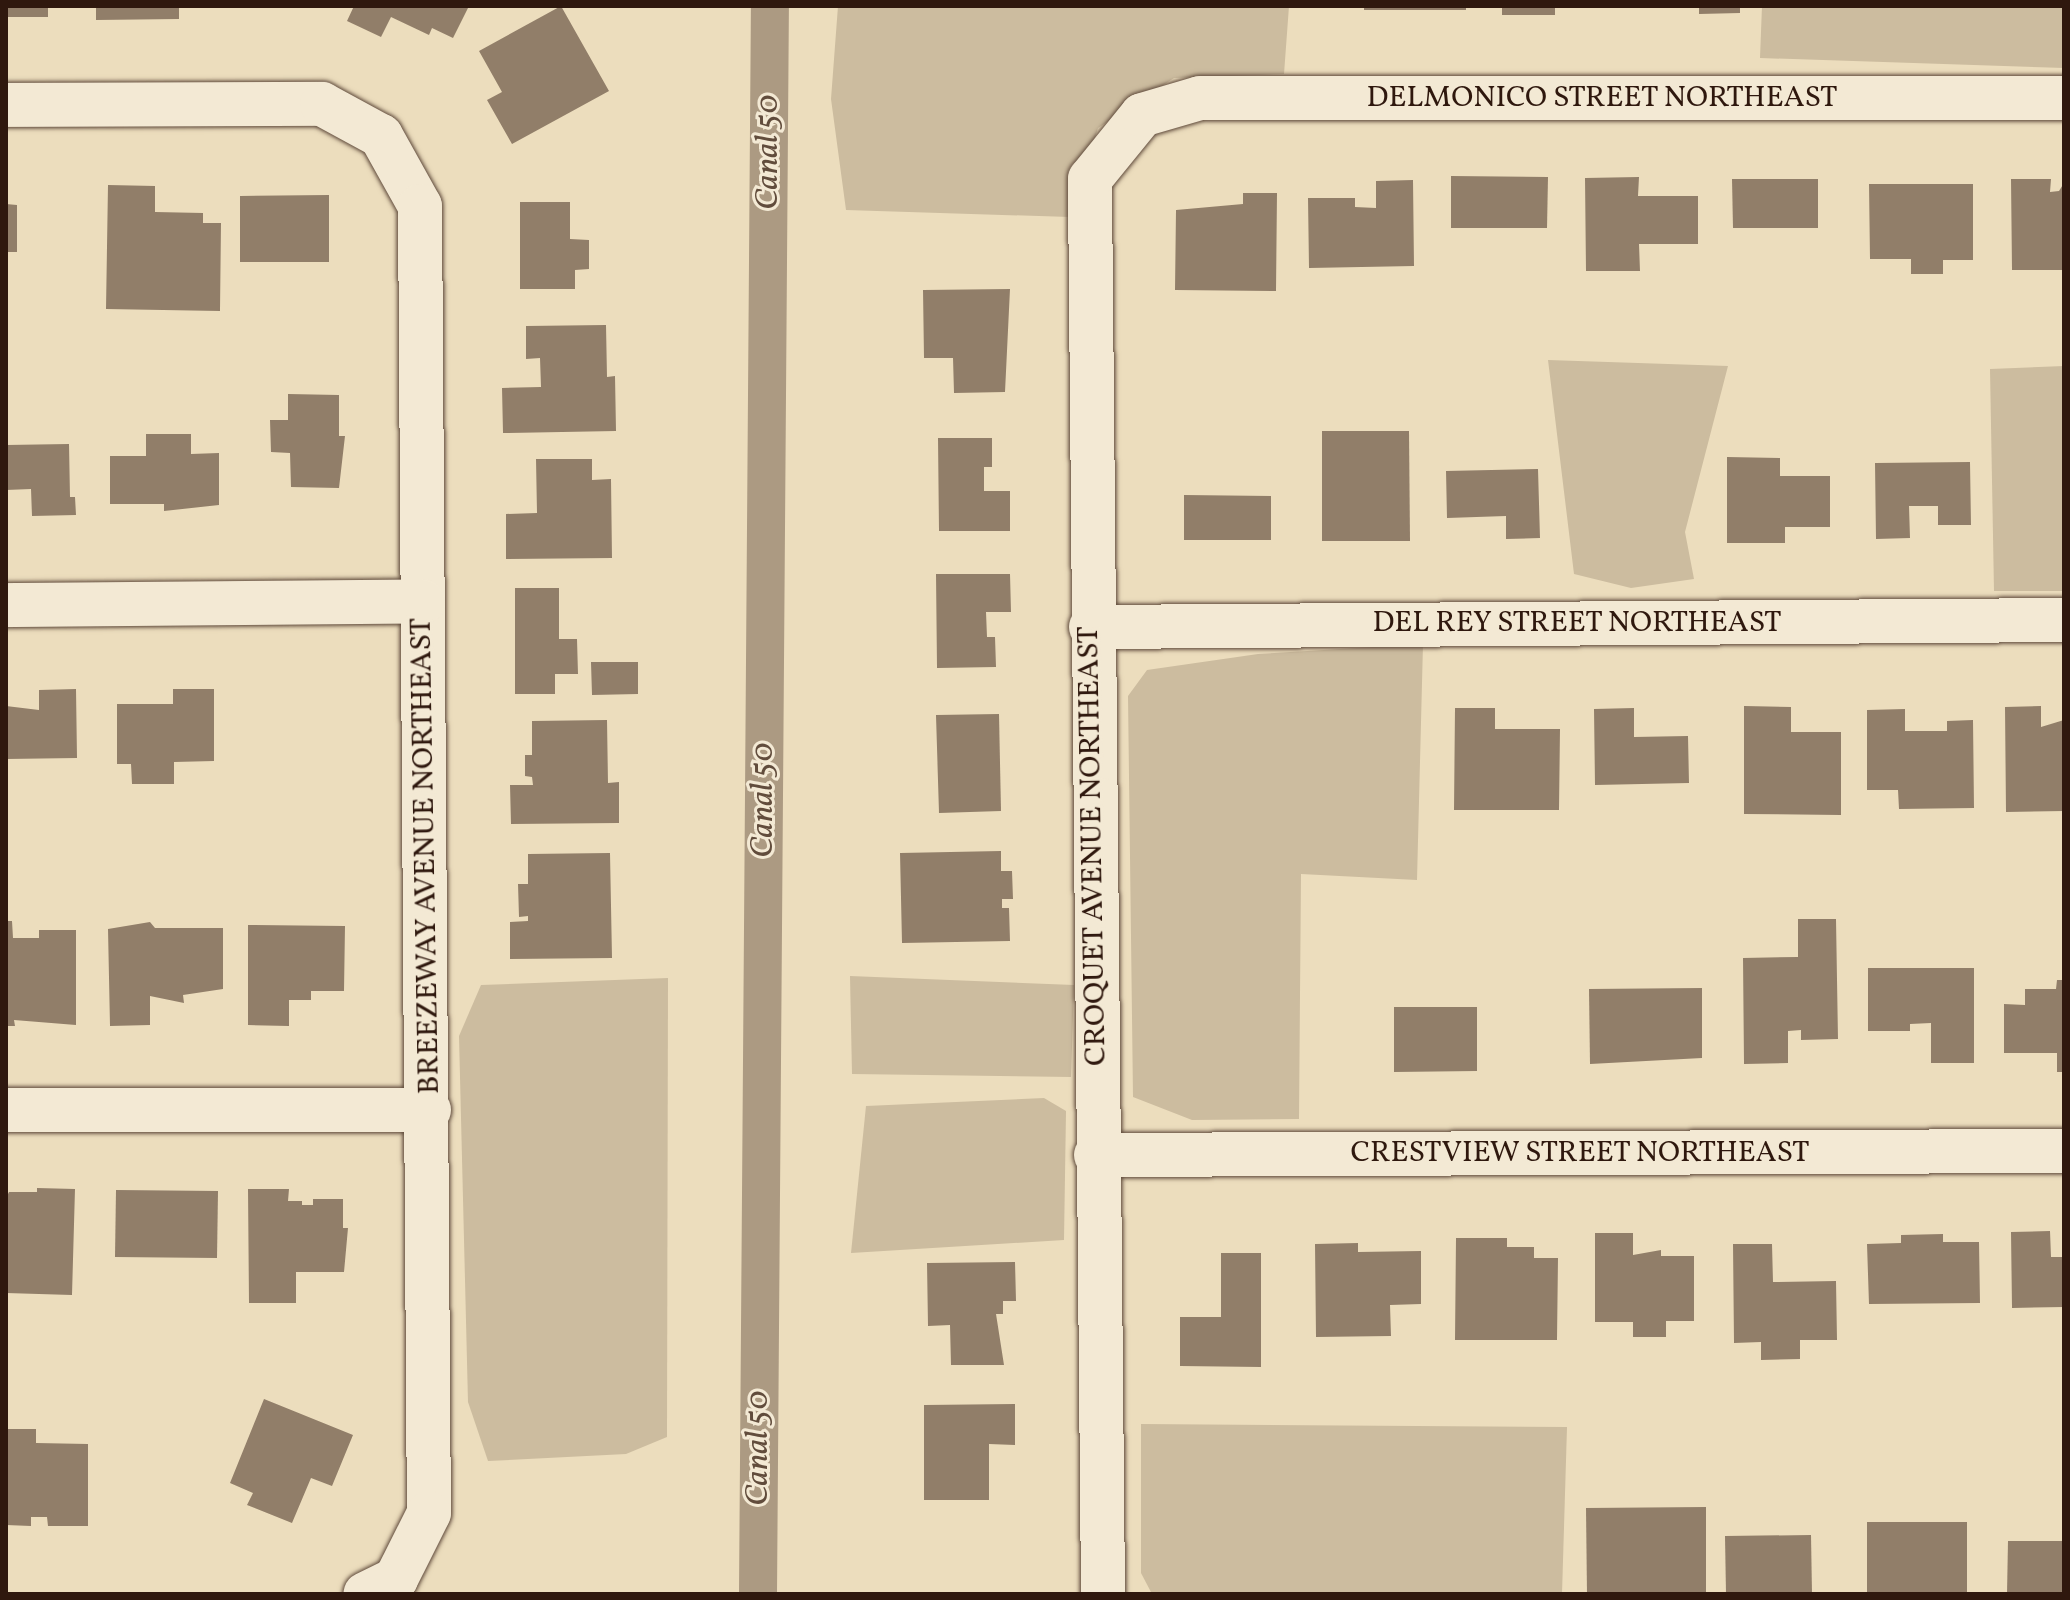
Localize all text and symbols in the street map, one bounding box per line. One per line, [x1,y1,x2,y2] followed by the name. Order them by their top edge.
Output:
[1366,80,1838,116] street label: DELMONICO STREET NORTHEAST
[750,94,788,210] water label: Canal 50
[1372,605,1782,641] street label: DEL REY STREET NORTHEAST
[404,617,448,1095] street label: BREEZEWAY AVENUE NORTHEAST
[1071,625,1115,1067] street label: CROQUET AVENUE NORTHEAST
[745,742,783,858] water label: Canal 50
[1350,1135,1810,1171] street label: CRESTVIEW STREET NORTHEAST
[740,1390,778,1506] water label: Canal 50

